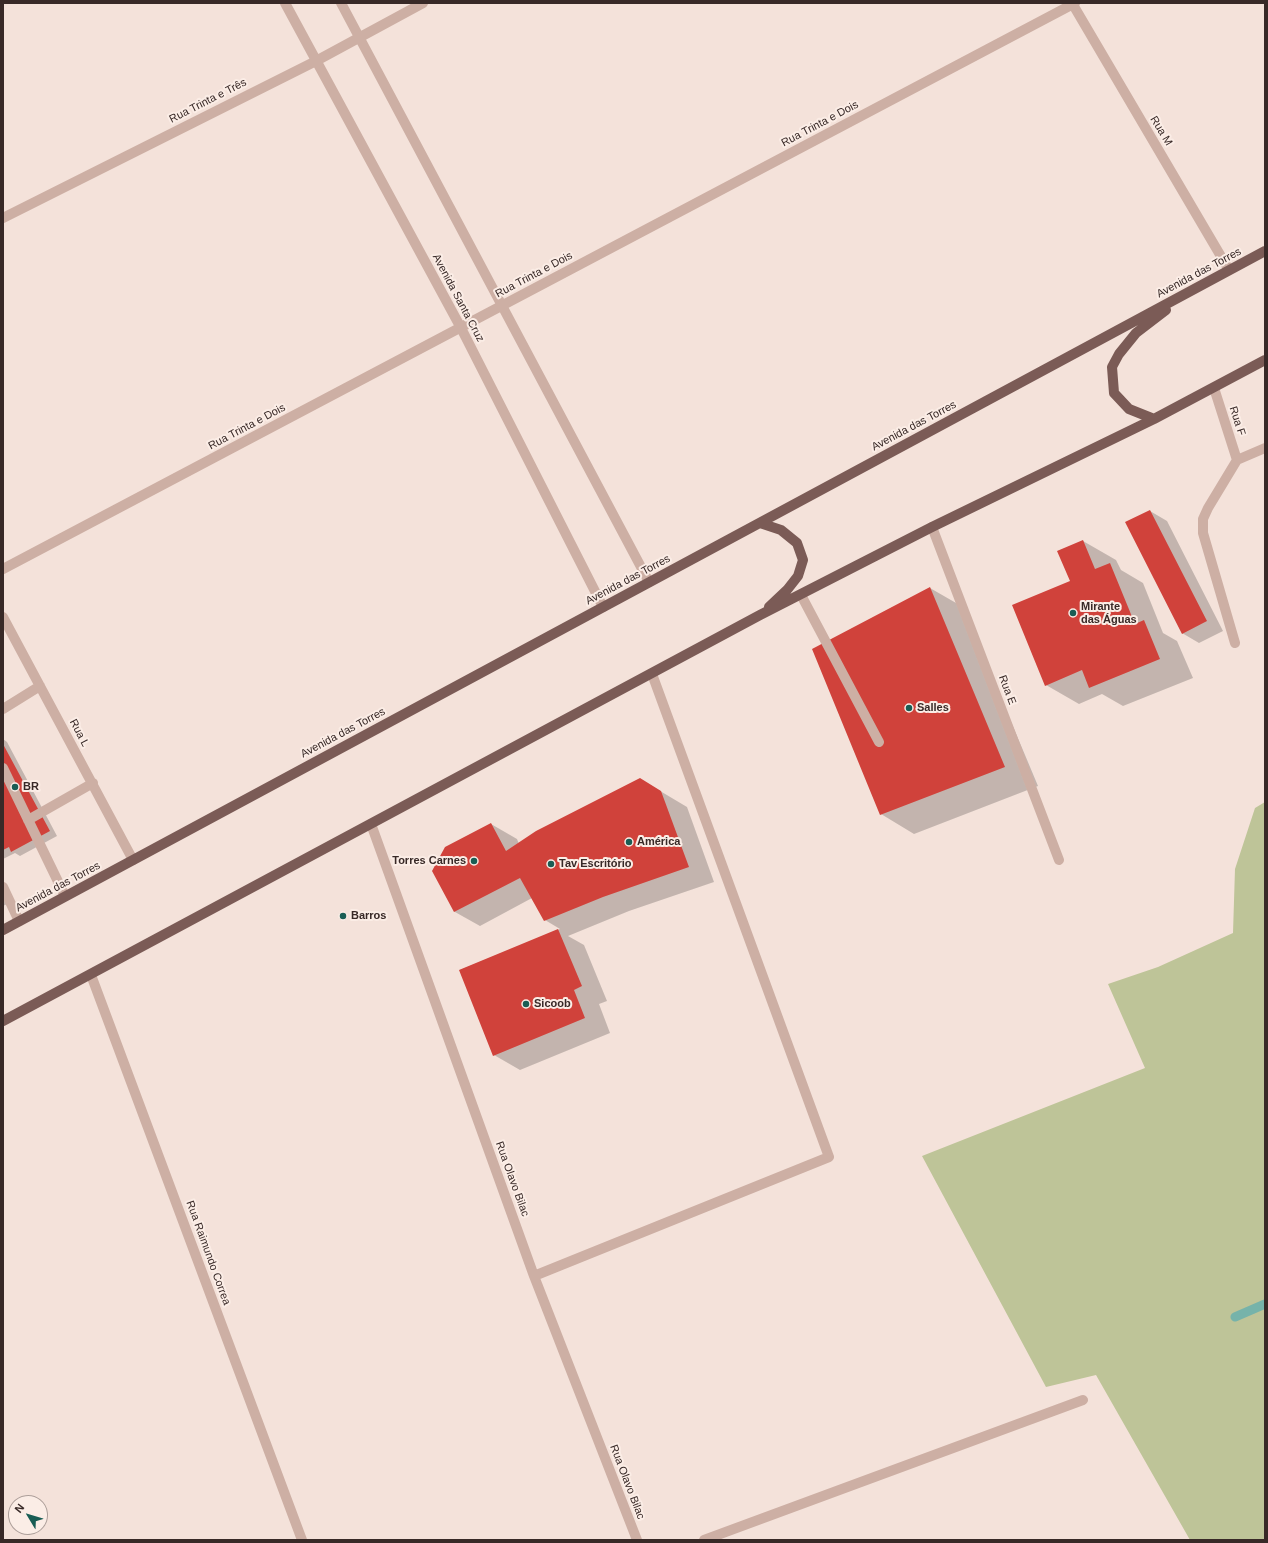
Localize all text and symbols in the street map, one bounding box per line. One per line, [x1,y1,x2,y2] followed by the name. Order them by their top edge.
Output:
[167,76,249,126] street label: Rua Trinta e Três
[779,98,861,150] street label: Rua Trinta e Dois
[1147,114,1175,148] street label: Rua M
[1154,245,1244,301] street label: Avenida das Torres
[493,249,575,301] street label: Rua Trinta e Dois
[429,252,487,344] street label: Avenida Santa Cruz
[869,398,959,454] street label: Avenida das Torres
[206,401,288,453] street label: Rua Trinta e Dois
[1226,405,1248,437] street label: Rua F
[583,552,673,608] street label: Avenida das Torres
[1081,600,1137,626] place label: Mirante das Águas
[1068,608,1078,618] marker: Mirante das Águas
[995,673,1019,707] street label: Rua E
[917,701,949,715] place label: Salles
[904,703,914,713] marker: Salles
[298,705,388,761] street label: Avenida das Torres
[66,717,92,749] street label: Rua L
[23,780,39,794] place label: BR
[10,782,20,792] marker: BR
[637,835,680,849] place label: América
[624,837,634,847] marker: América
[392,854,466,868] place label: Torres Carnes
[469,856,479,866] marker: Torres Carnes
[559,857,632,871] place label: Tav Escritório
[13,859,103,915] street label: Avenida das Torres
[546,859,556,869] marker: Tav Escritório
[351,909,386,923] place label: Barros
[338,911,348,921] marker: Barros
[534,997,571,1011] place label: Sicoob
[521,999,531,1009] marker: Sicoob
[492,1140,532,1218] street label: Rua Olavo Bilac
[183,1199,233,1307] street label: Rua Raimundo Correa
[607,1443,647,1521] street label: Rua Olavo Bilac
[8,1495,48,1535] north arrow
[12,1501,27,1515] text: N

